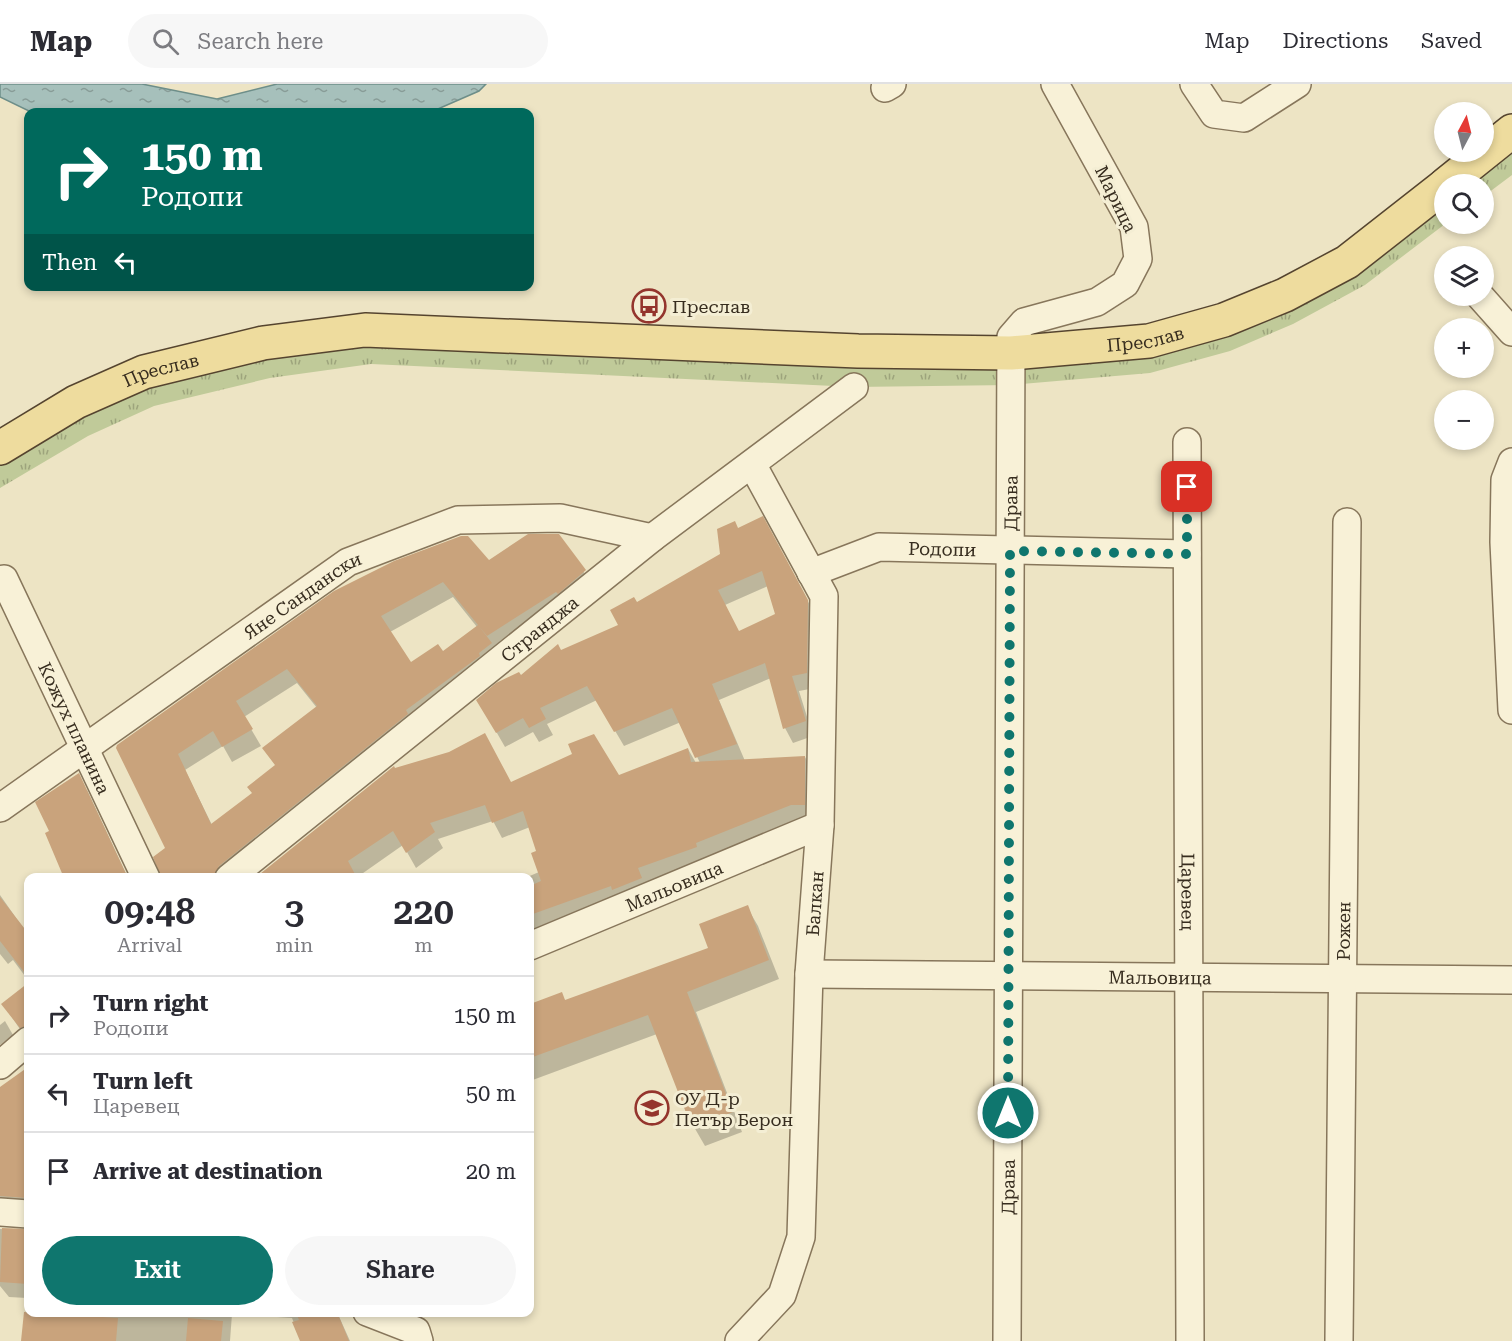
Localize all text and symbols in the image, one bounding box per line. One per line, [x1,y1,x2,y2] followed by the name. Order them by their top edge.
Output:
[128,14,548,68] search box
[30,25,92,58] text: Map
[149,25,182,58] icon: search
[197,29,323,54] text: Search here
[1205,29,1249,53] text: Map
[1282,29,1388,53] text: Directions
[1421,29,1482,53] text: Saved
[1434,102,1494,162] north arrow
[1434,102,1494,450] map controls
[141,131,263,180] text: 150 m
[42,132,120,210] icon: right
[1091,162,1141,236] street label: Марица
[1434,174,1494,234] button: search
[141,181,243,213] text: Родопи
[109,246,142,279] icon: left
[1434,246,1494,306] button: layers
[42,250,97,275] text: Then
[631,288,667,324] bus stop icon: Преслав
[672,296,750,317] place label: Преслав
[1434,318,1494,378] button: +
[1106,321,1186,355] street label: Преслав
[119,349,201,391] street label: Преслав
[1434,390,1494,450] button: −
[1161,461,1212,512] pin
[1170,470,1203,503] icon: arrive
[1000,475,1021,531] street label: Драва
[908,537,977,560] street label: Родопи
[239,547,364,643] street label: Яне Сандански
[496,591,582,666] street label: Странджа
[34,659,115,798] street label: Кожух планина
[1178,853,1199,931] street label: Царевец
[622,856,726,915] street label: Мальовица
[801,870,827,937] street label: Балкан
[104,891,195,933] text: 09:48
[284,891,304,933] text: 3
[393,891,454,933] text: 220
[1332,901,1354,961] street label: Рожен
[117,933,182,957] text: Arrival
[276,933,313,957] text: min
[414,933,433,957] text: m
[1108,966,1212,988] street label: Мальовица
[93,991,208,1016] text: Turn right
[42,999,75,1032] icon: right
[453,1003,516,1028] text: 150 m
[93,1016,169,1040] text: Родопи
[93,1069,193,1094] text: Turn left
[42,1077,75,1110] icon: left
[466,1081,516,1106] text: 50 m
[976,1081,1040,1145] position arrow
[675,1088,794,1130] place label: ОУ Д-р Петър Берон
[634,1090,670,1126] school or university icon: ОУ Д-р Петър Берон
[93,1094,180,1118] text: Царевец
[42,1155,75,1188] icon: arrive
[93,1159,322,1184] text: Arrive at destination
[466,1159,516,1184] text: 20 m
[997,1159,1018,1215] street label: Драва
[42,1236,273,1305] button: Exit
[285,1236,516,1305] button: Share

